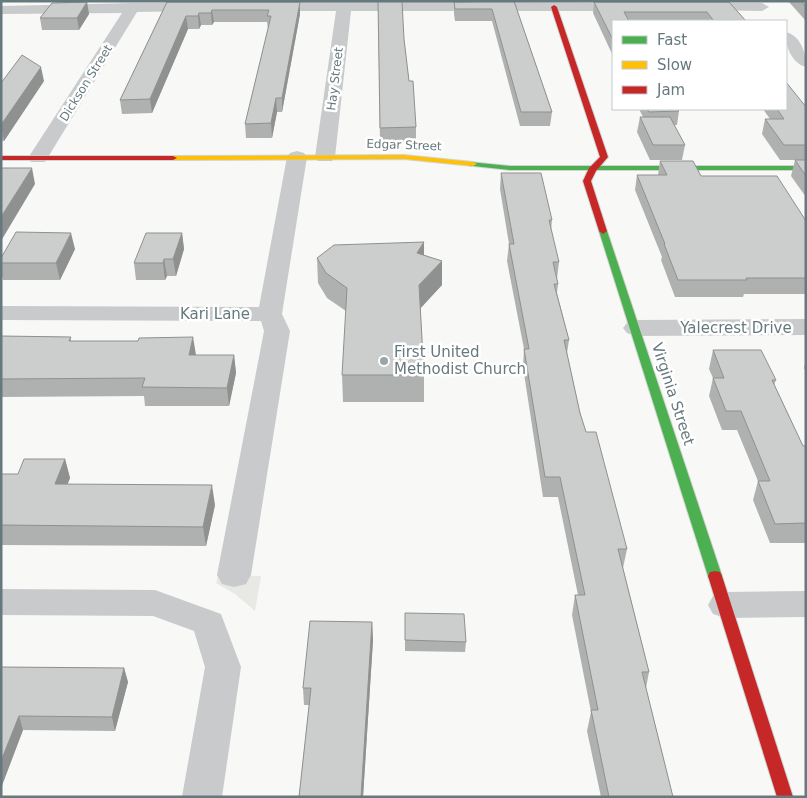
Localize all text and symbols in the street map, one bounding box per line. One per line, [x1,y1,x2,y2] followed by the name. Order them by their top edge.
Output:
[612,20,787,110] legend
[657,31,687,49] text: Fast
[57,42,115,124] street label: Dickson Street
[324,46,346,111] street label: Hay Street
[657,56,692,74] text: Slow
[656,81,685,99] text: Jam
[366,137,442,153] street label: Edgar Street
[180,305,250,323] street label: Kari Lane
[679,319,792,337] street label: Yalecrest Drive
[648,340,698,448] street label: Virginia Street
[394,343,526,378] place label: First United Methodist Church
[378,355,390,367] marker: First United Methodist Church

